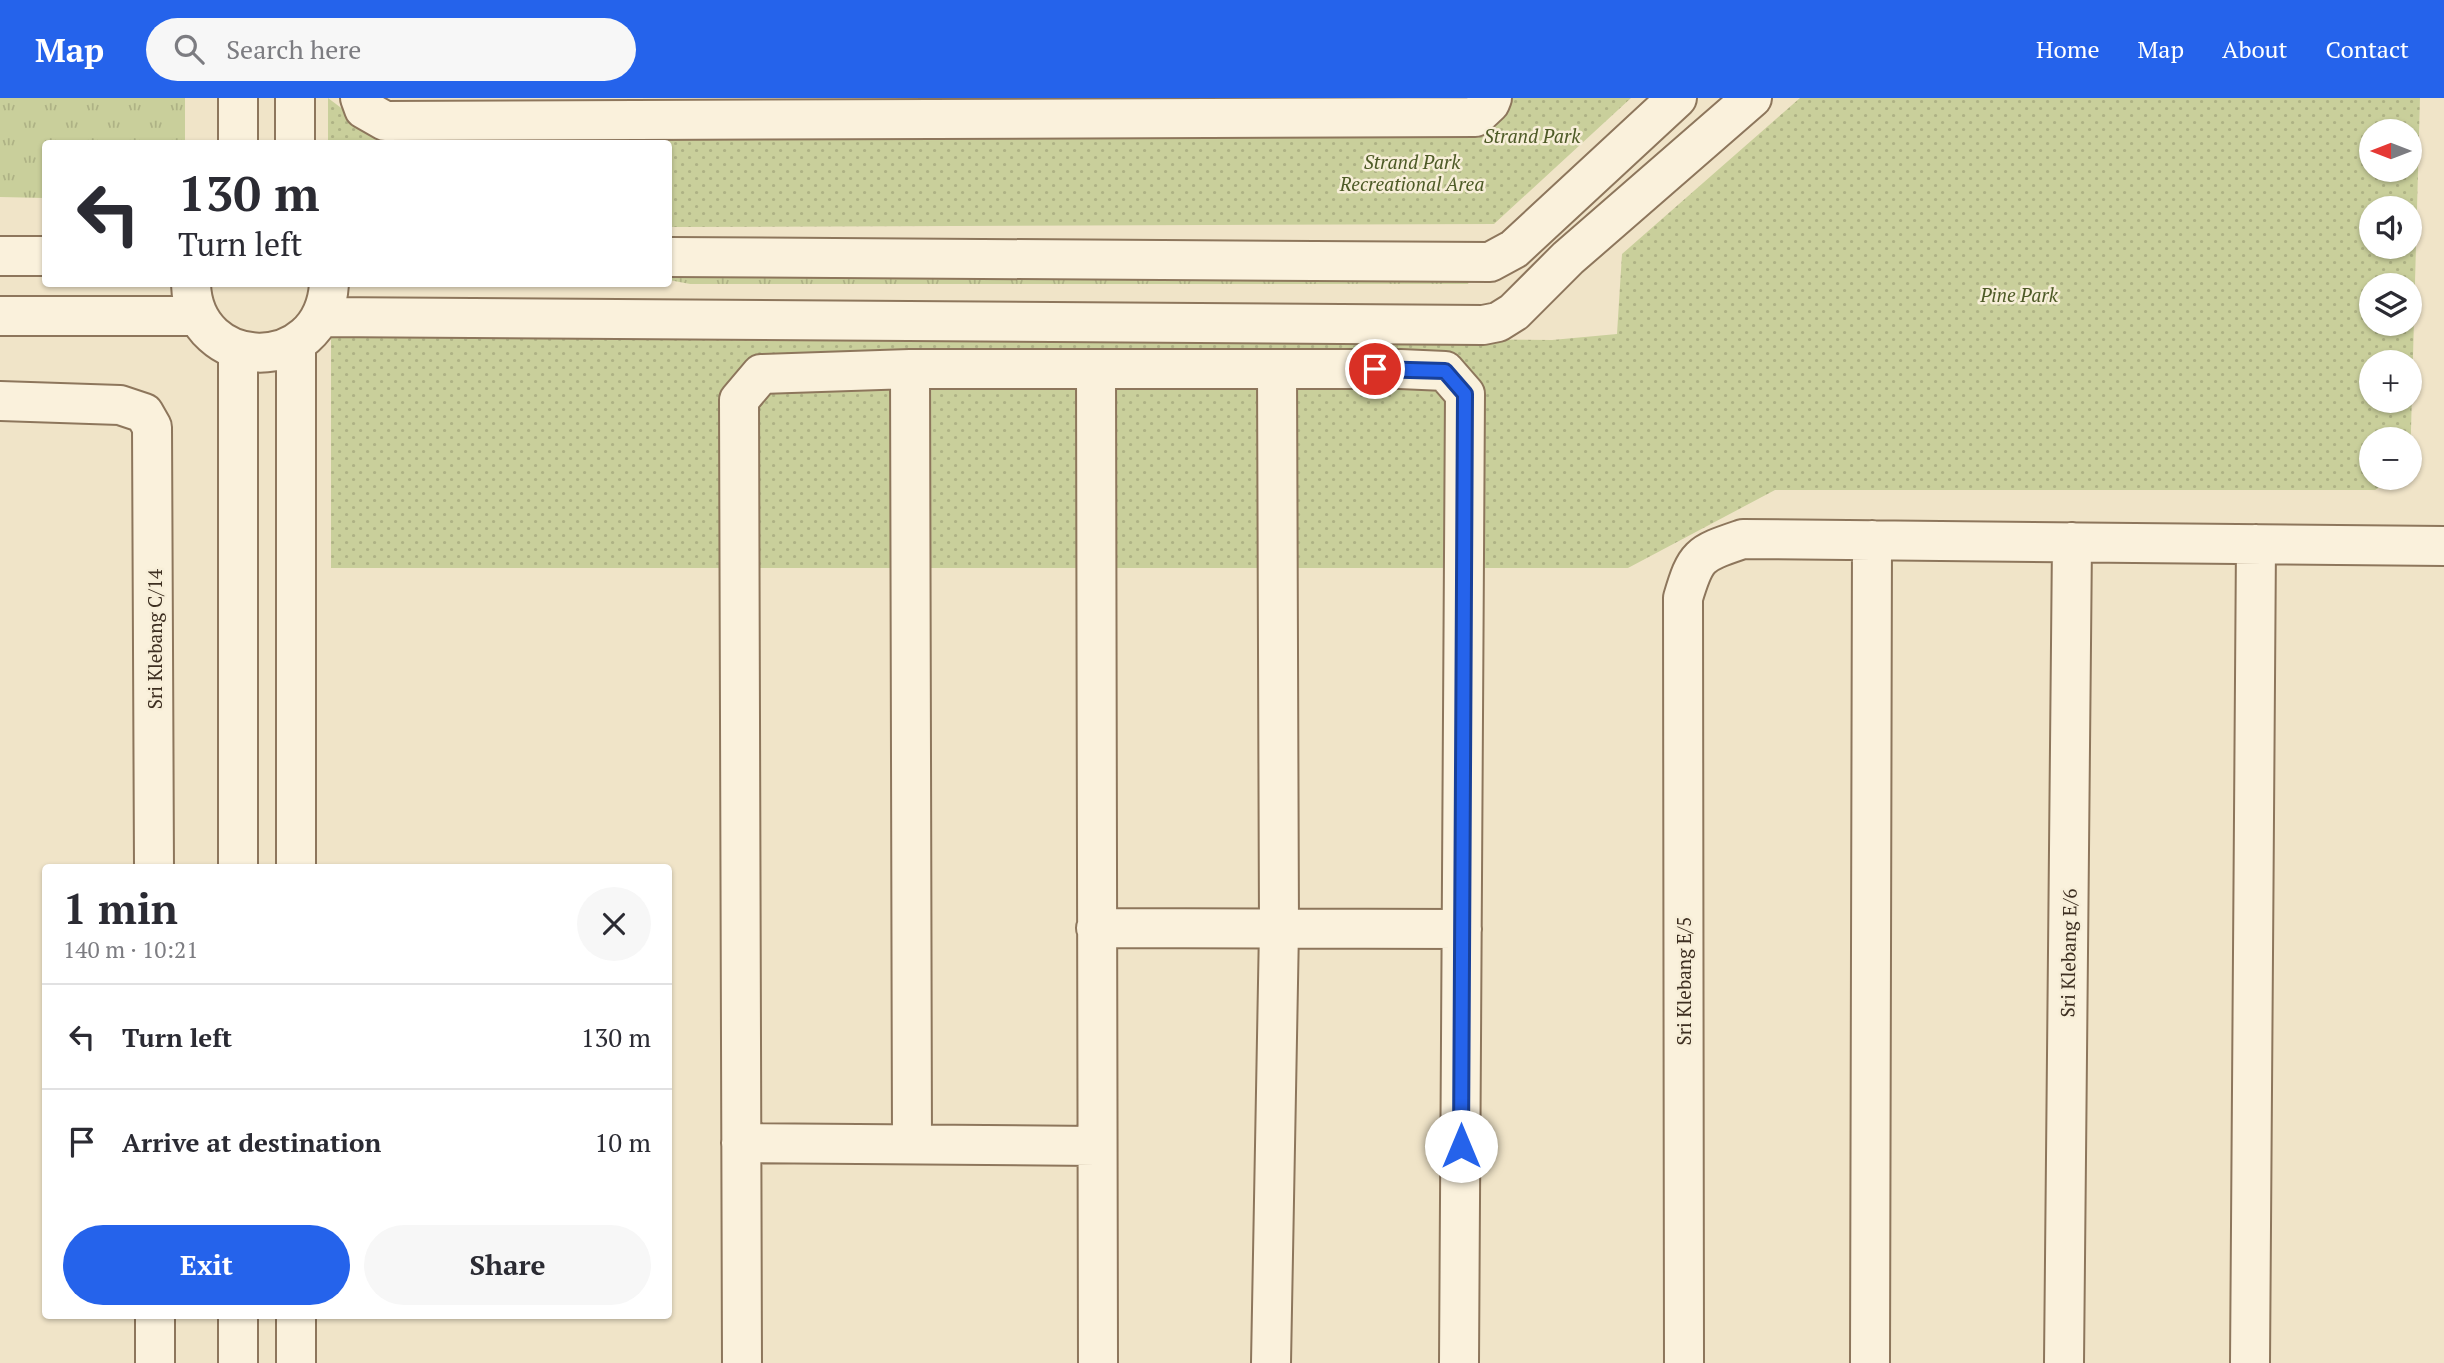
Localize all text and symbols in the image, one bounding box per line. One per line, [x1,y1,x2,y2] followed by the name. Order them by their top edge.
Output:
[146,18,636,81] search box
[35,28,104,71] text: Map
[170,30,208,68] icon: search
[226,32,361,66] text: Search here
[2036,33,2100,65] text: Home
[2138,33,2184,65] text: Map
[2222,33,2288,65] text: About
[2326,33,2409,65] text: Contact
[2359,119,2422,182] north arrow
[2359,119,2422,490] map controls
[1484,123,1581,148] park label: Strand Park
[1339,149,1484,196] park label: Strand Park Recreational Area
[178,160,320,225] text: 130 m
[63,168,154,259] icon: left
[2359,196,2422,259] button: sound
[178,223,302,265] text: Turn left
[2359,273,2422,336] button: layers
[1979,282,2059,307] park label: Pine Park
[1345,339,1405,399] pin
[1356,350,1394,388] icon: arrive
[2359,350,2422,413] button: +
[2359,427,2422,490] button: −
[142,568,167,709] street label: Sri Klebang C/14
[63,880,178,936] text: 1 min
[577,887,651,961] button: close
[2054,888,2082,1018] street label: Sri Klebang E/6
[1671,917,1696,1045] street label: Sri Klebang E/5
[63,934,198,965] text: 140 m · 10:21
[63,1018,101,1056] icon: left
[122,1020,232,1054] text: Turn left
[581,1020,651,1054] text: 130 m
[1424,1109,1498,1183] position arrow
[63,1123,101,1161] icon: arrive
[122,1125,381,1159] text: Arrive at destination
[595,1125,651,1159] text: 10 m
[63,1225,350,1305] button: Exit
[364,1225,651,1305] button: Share

